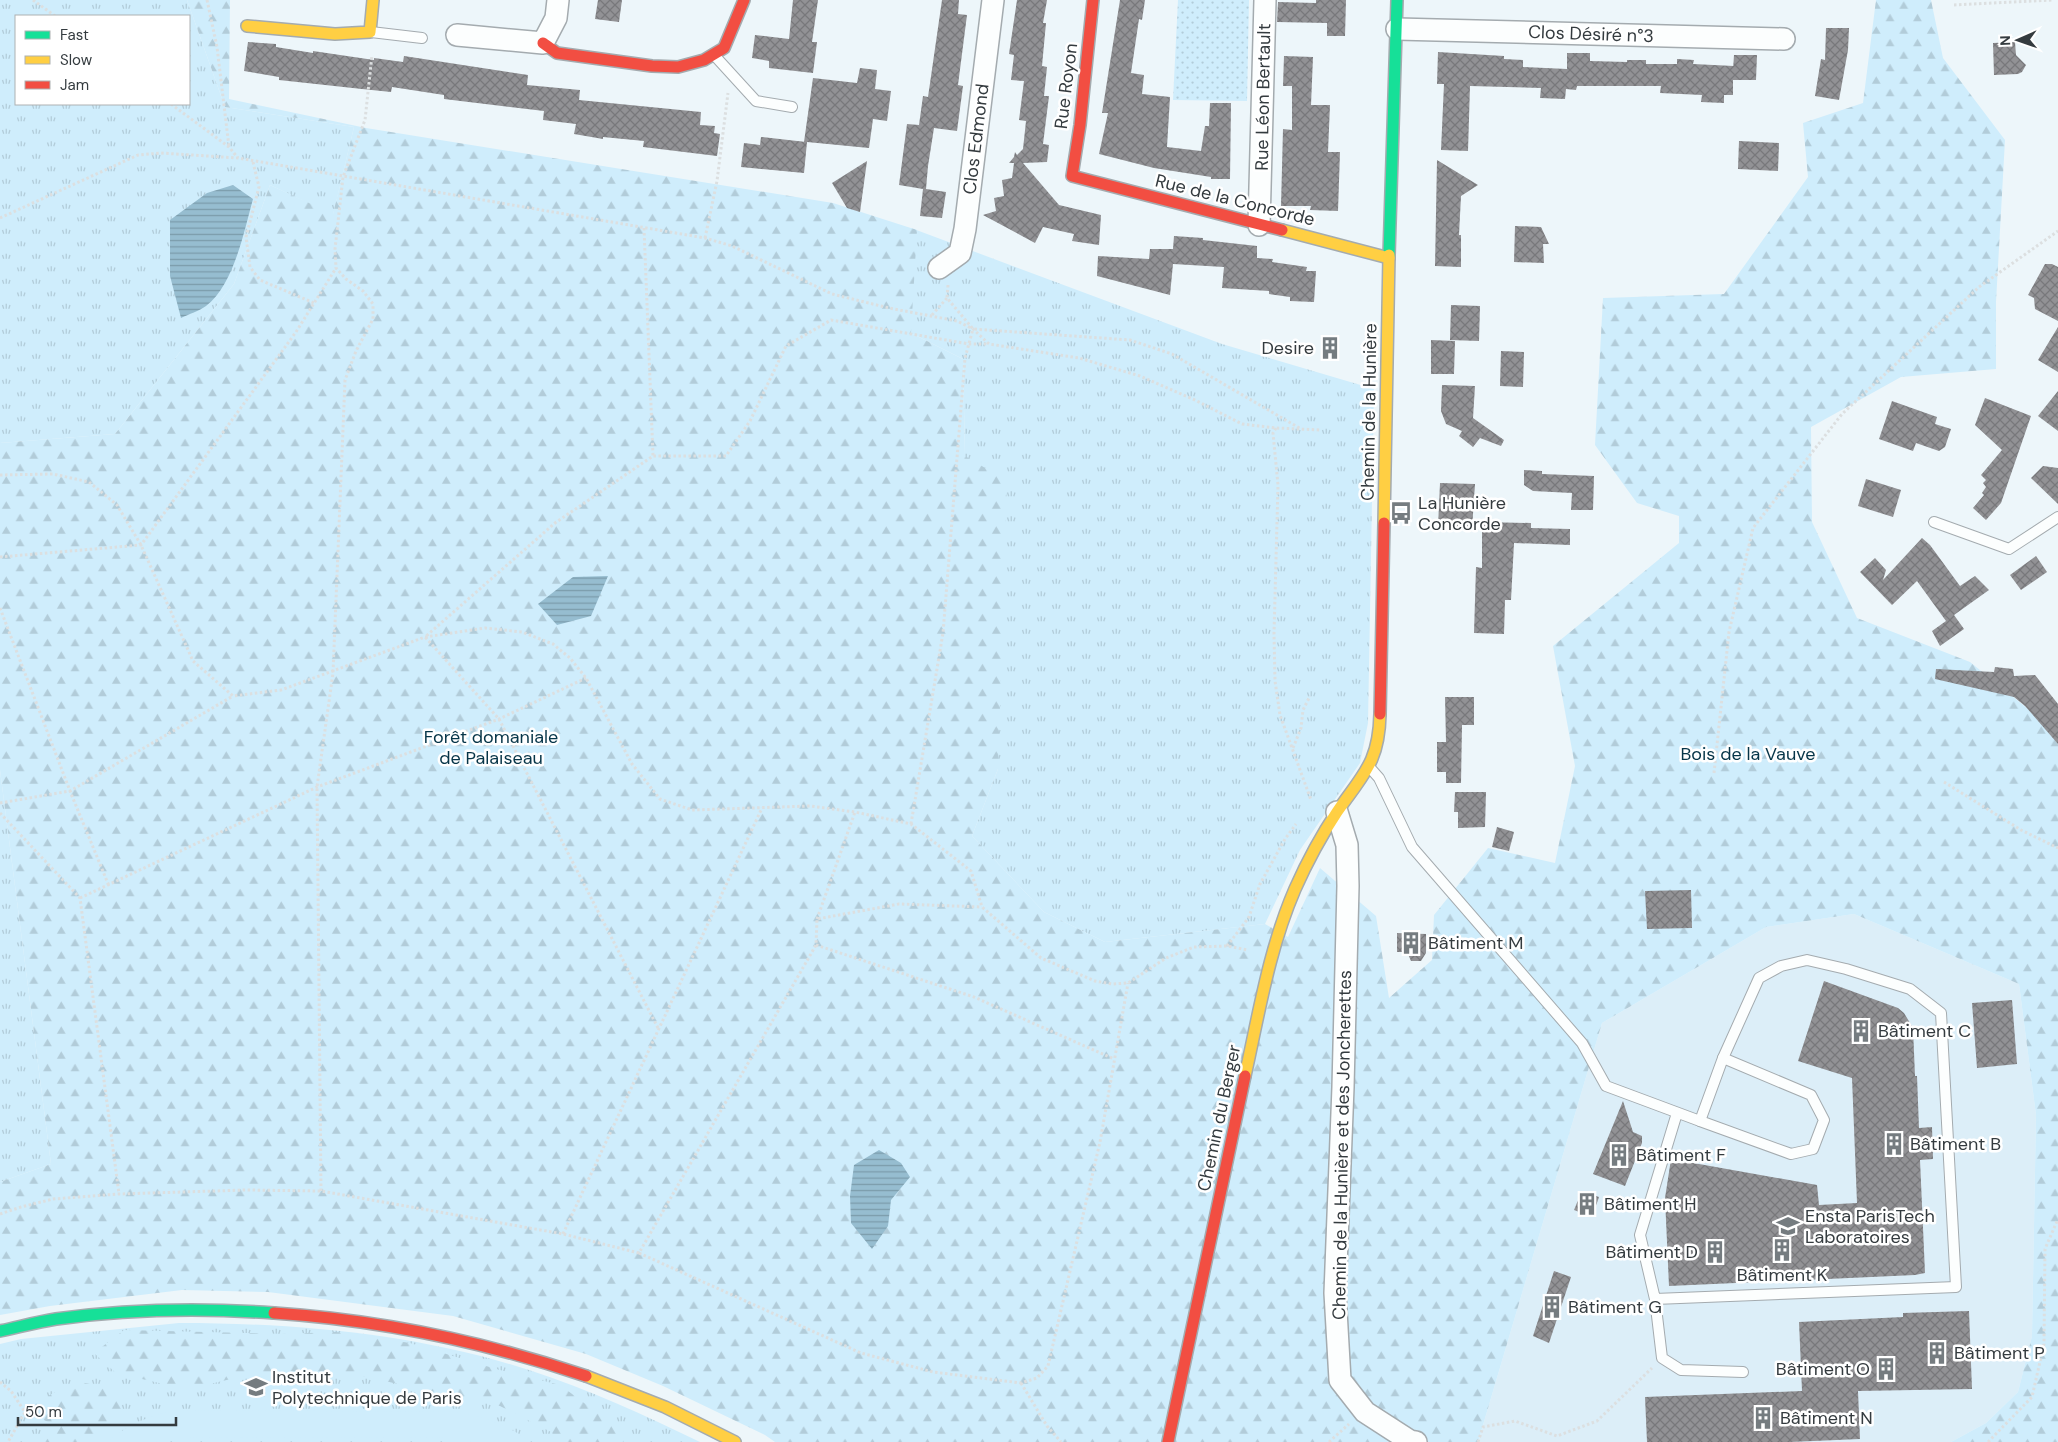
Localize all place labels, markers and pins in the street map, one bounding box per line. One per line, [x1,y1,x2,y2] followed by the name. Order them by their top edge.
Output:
[1317,335,1343,361] building icon: Desire
[1261,336,1314,360] place label: Desire
[1418,491,1506,536] place label: La Hunière Concorde
[1388,500,1414,526] bus stop icon: La Hunière Concorde
[1398,930,1424,956] building icon: Bâtiment M
[1428,931,1523,955] place label: Bâtiment M
[1848,1018,1874,1044] building icon: Bâtiment C
[1878,1019,1971,1043] place label: Bâtiment C
[1881,1131,1907,1157] building icon: Bâtiment B
[1910,1132,2001,1156] place label: Bâtiment B
[1606,1142,1632,1168] building icon: Bâtiment F
[1636,1143,1726,1167] place label: Bâtiment F
[1574,1191,1600,1217] building icon: Bâtiment H
[1604,1192,1696,1216] place label: Bâtiment H
[1805,1204,1935,1249] place label: Ensta ParisTech Laboratoires
[1775,1213,1801,1239] school or university icon: Ensta ParisTech Laboratoires
[1769,1237,1795,1263] building icon: Bâtiment K
[1702,1239,1728,1265] building icon: Bâtiment D
[1605,1240,1698,1264] place label: Bâtiment D
[1737,1263,1828,1287] place label: Bâtiment K
[1539,1294,1565,1320] building icon: Bâtiment G
[1568,1295,1662,1319] place label: Bâtiment G
[1924,1340,1950,1366] building icon: Bâtiment P
[1954,1341,2045,1365] place label: Bâtiment P
[1873,1356,1899,1382] building icon: Bâtiment O
[1776,1357,1870,1381] place label: Bâtiment O
[272,1365,462,1410] place label: Institut Polytechnique de Paris
[243,1374,269,1400] school or university icon: Institut Polytechnique de Paris
[1750,1405,1776,1431] building icon: Bâtiment N
[1780,1406,1873,1430] place label: Bâtiment N

